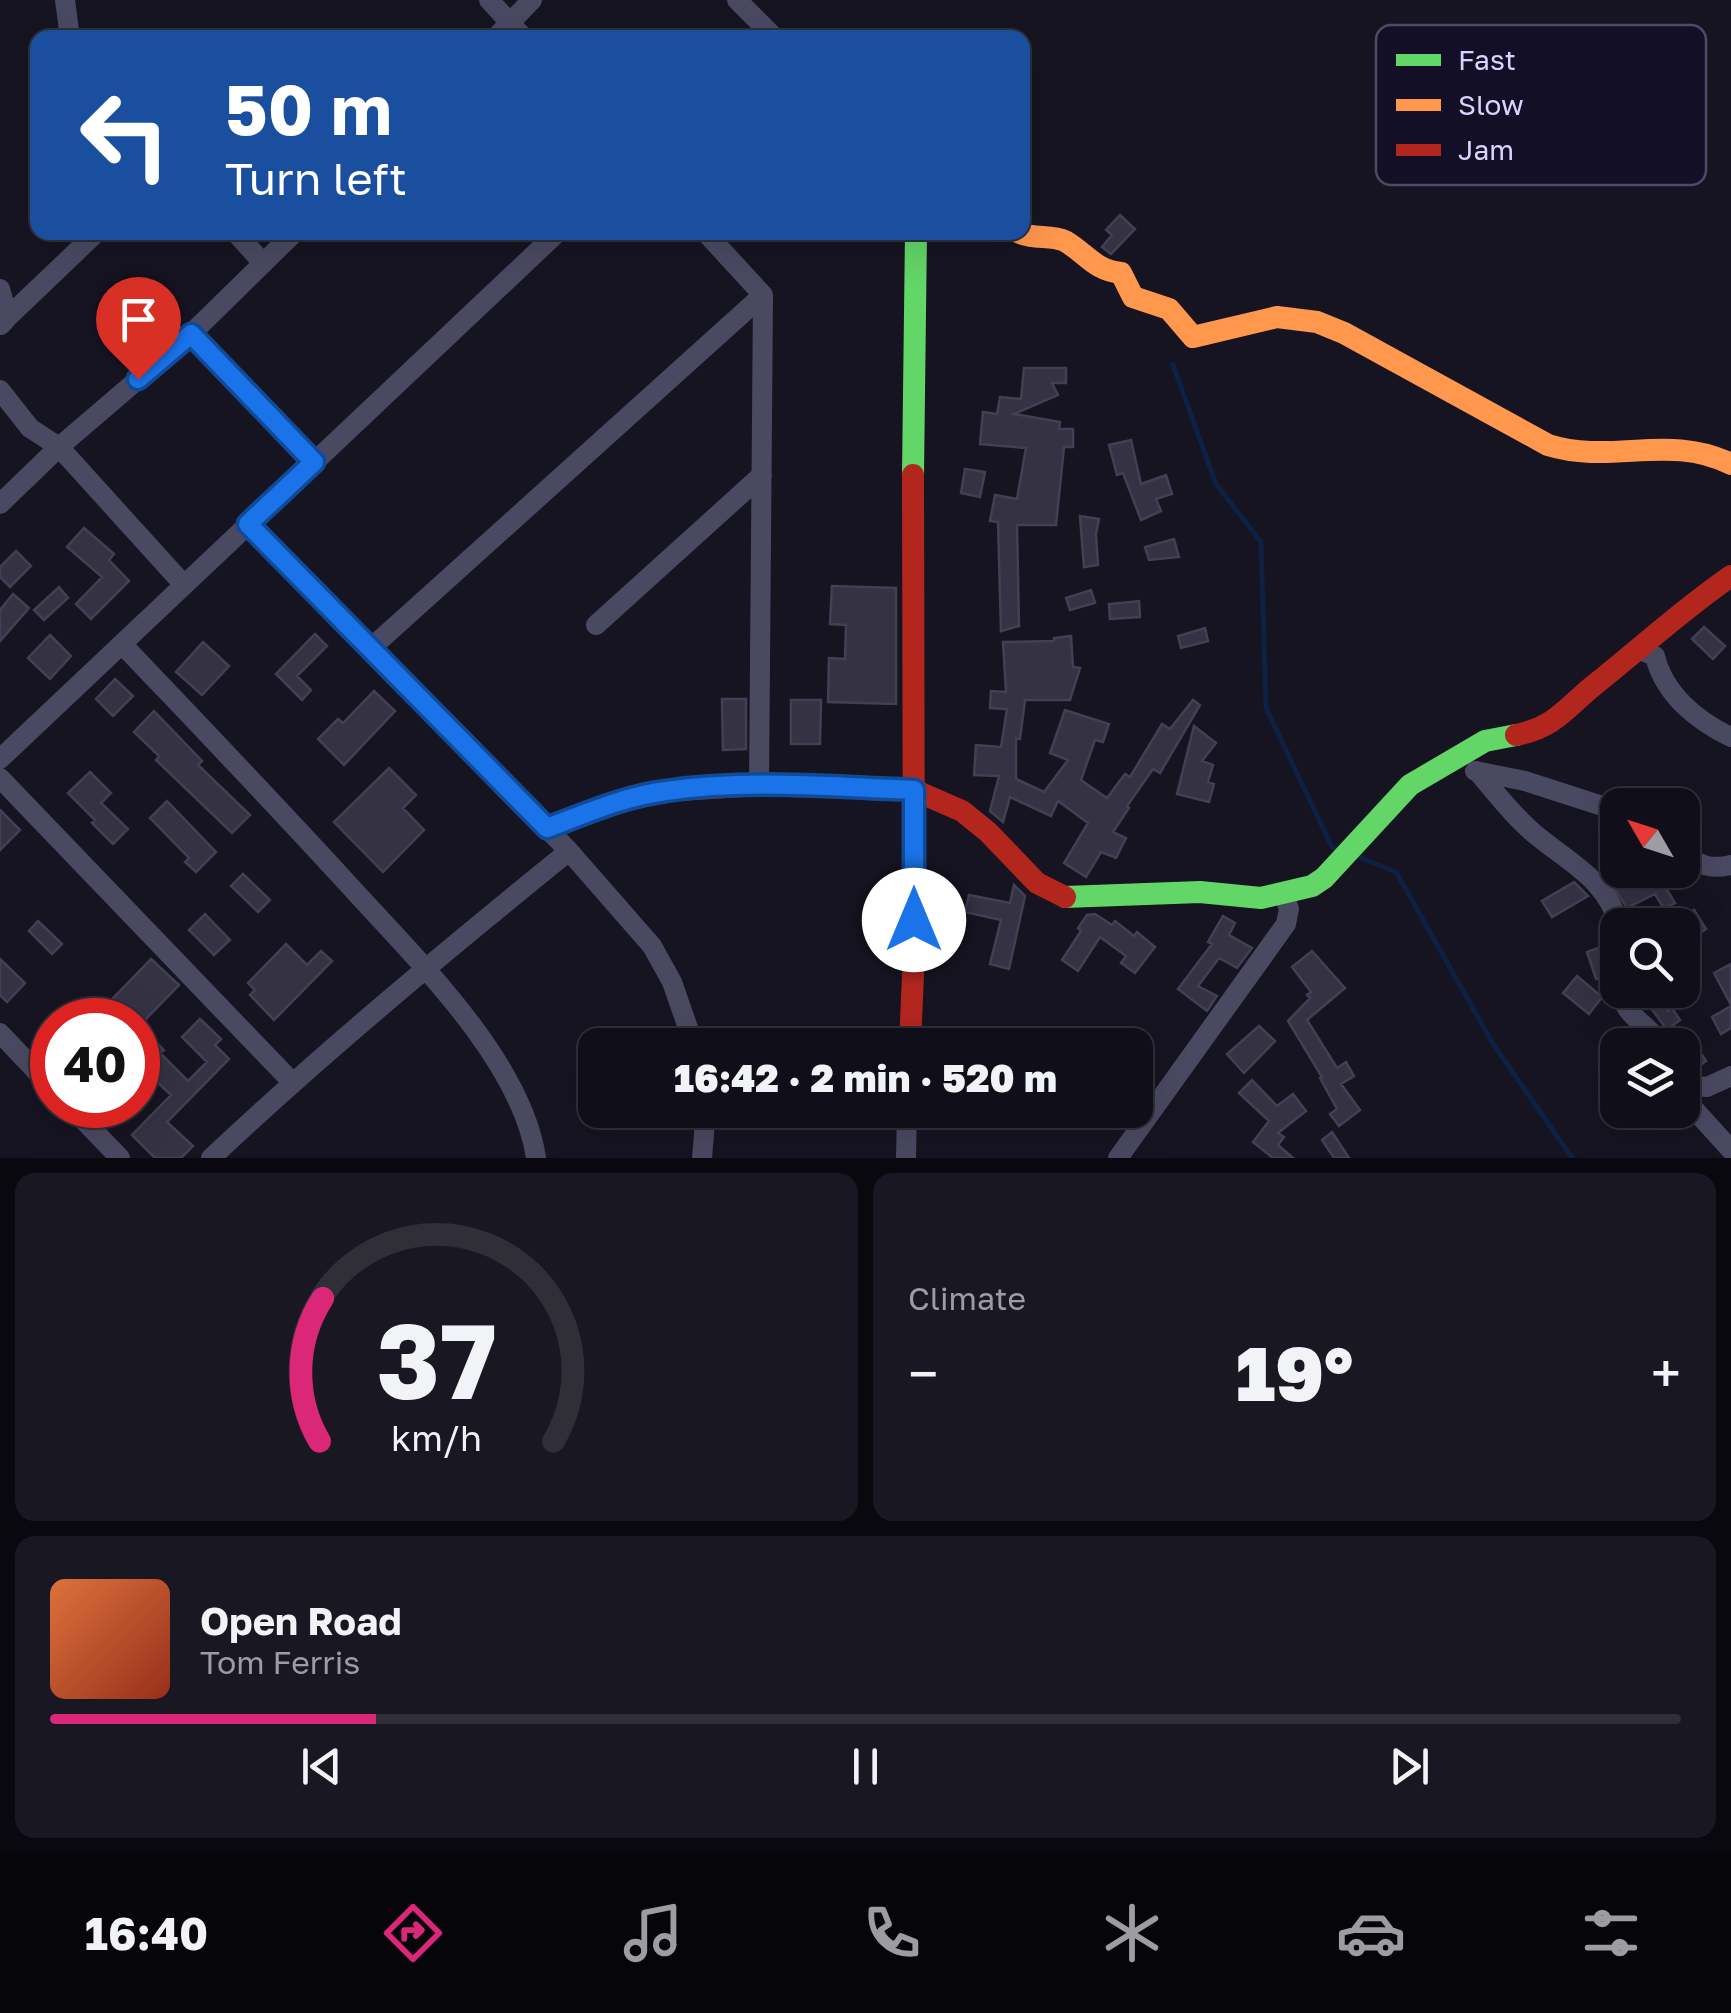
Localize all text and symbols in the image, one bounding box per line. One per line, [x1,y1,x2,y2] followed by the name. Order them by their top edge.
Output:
[1376,25,1706,185] legend
[1458,43,1516,76] text: Fast
[225,66,392,150] text: 50 m
[60,70,190,200] icon: left
[1458,88,1524,121] text: Slow
[1458,133,1514,166] text: Jam
[225,151,407,205] text: Turn left
[96,277,181,380] pin
[111,292,166,347] icon: arrive
[1600,788,1700,888] north arrow
[1600,788,1700,1128] map controls
[862,868,966,972] position arrow
[1600,908,1700,1008] button: search
[30,998,160,1128] speed limit sign: 40
[1600,1028,1700,1128] button: layers
[674,1055,1057,1100] text: 16:42 · 2 min · 520 m
[908,1279,1026,1317] text: Climate
[376,1297,497,1422] text: 37
[1236,1327,1353,1418] text: 19°
[908,1340,938,1406] text: −
[1651,1340,1681,1406] text: +
[391,1416,482,1459] text: km/h
[200,1598,402,1643] text: Open Road
[200,1643,360,1681] text: Tom Ferris
[294,1739,349,1794] icon: previous
[838,1739,893,1794] icon: pause
[1382,1739,1437,1794] icon: next
[378,1898,448,1968] icon: directions
[618,1898,688,1968] icon: music
[857,1898,927,1968] icon: phone
[1097,1898,1167,1968] icon: climate
[1336,1898,1406,1968] icon: car
[1576,1898,1646,1968] icon: filters
[85,1906,208,1960] text: 16:40

